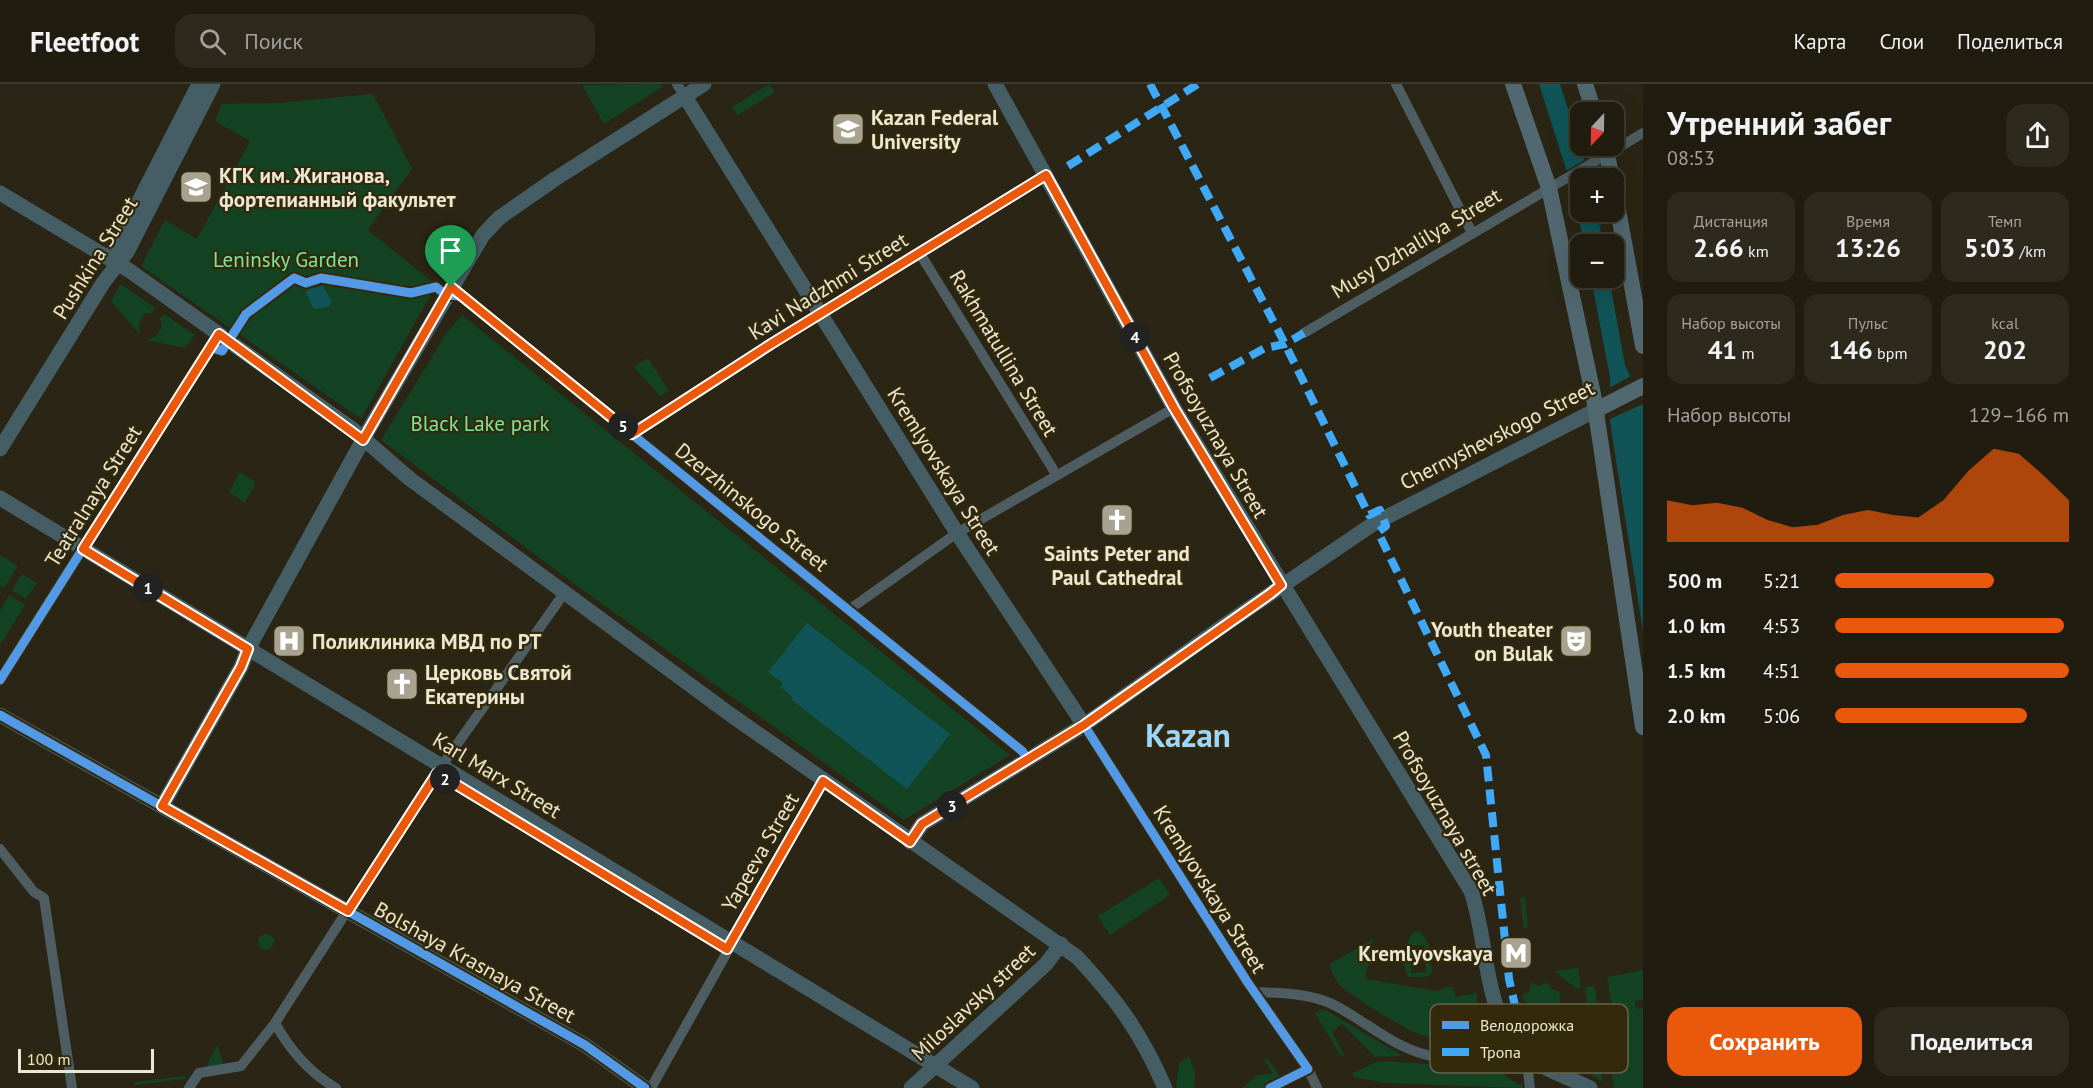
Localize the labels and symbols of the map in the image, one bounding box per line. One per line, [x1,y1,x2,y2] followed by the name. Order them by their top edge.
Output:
[1570,102,1624,156] north arrow
[871,104,999,155] place label: Kazan Federal University
[830,111,866,147] school or university icon: Kazan Federal University
[219,162,456,213] place label: КГК им. Жиганова, фортепианный факультет
[178,169,214,205] school or university icon: КГК им. Жиганова, фортепианный факультет
[1326,182,1506,304] street label: Musy Dzhalilya Street
[47,192,143,324] street label: Pushkina Street
[425,225,476,287] pin
[743,226,913,346] street label: Kavi Nadzhmi Street
[213,246,359,273] park label: Leninsky Garden
[944,265,1064,441] street label: Rakhmatullina Street
[1120,322,1150,352] pin: 4
[1157,347,1275,523] street label: Profsoyuznaya Street
[1395,374,1599,496] street label: Chernyshevskogo Street
[882,382,1006,560] street label: Kremlyovskaya Street
[410,410,550,437] park label: Black Lake park
[608,411,638,441] pin: 5
[39,420,147,572] street label: Teatralnaya Street
[670,437,834,577] street label: Dzerzhinskogo Street
[1099,502,1135,538] church icon: Saints Peter and Paul Cathedral
[1044,540,1190,591] place label: Saints Peter and Paul Cathedral
[133,573,163,603] pin: 1
[1430,616,1554,667] place label: Youth theater on Bulak
[271,623,307,659] hospital icon: Поликлиника МВД по РТ
[1558,623,1594,659] theatre icon: Youth theater on Bulak
[312,628,541,655] place label: Поликлиника МВД по РТ
[425,659,572,710] place label: Церковь Святой Екатерины
[384,666,420,702] church icon: Церковь Святой Екатерины
[1145,713,1231,756] district label: Kazan
[428,726,566,824] street label: Karl Marx Street
[1387,726,1503,900] street label: Profsoyuznaya street
[430,764,460,794] pin: 2
[715,788,805,916] street label: Yapeeva Street
[937,791,967,821] pin: 3
[1148,800,1272,978] street label: Kremlyovskaya Street
[370,895,580,1029] street label: Bolshaya Krasnaya Street
[1498,935,1534,971] metro station icon: Kremlyovskaya
[905,938,1041,1066] street label: Miloslavsky street
[1358,940,1493,967] place label: Kremlyovskaya
[1430,1004,1628,1073] legend
[1480,1015,1574,1035] text: Велодорожка
[1480,1042,1521,1062] text: Тропа
[18,1046,154,1074] scale bar

